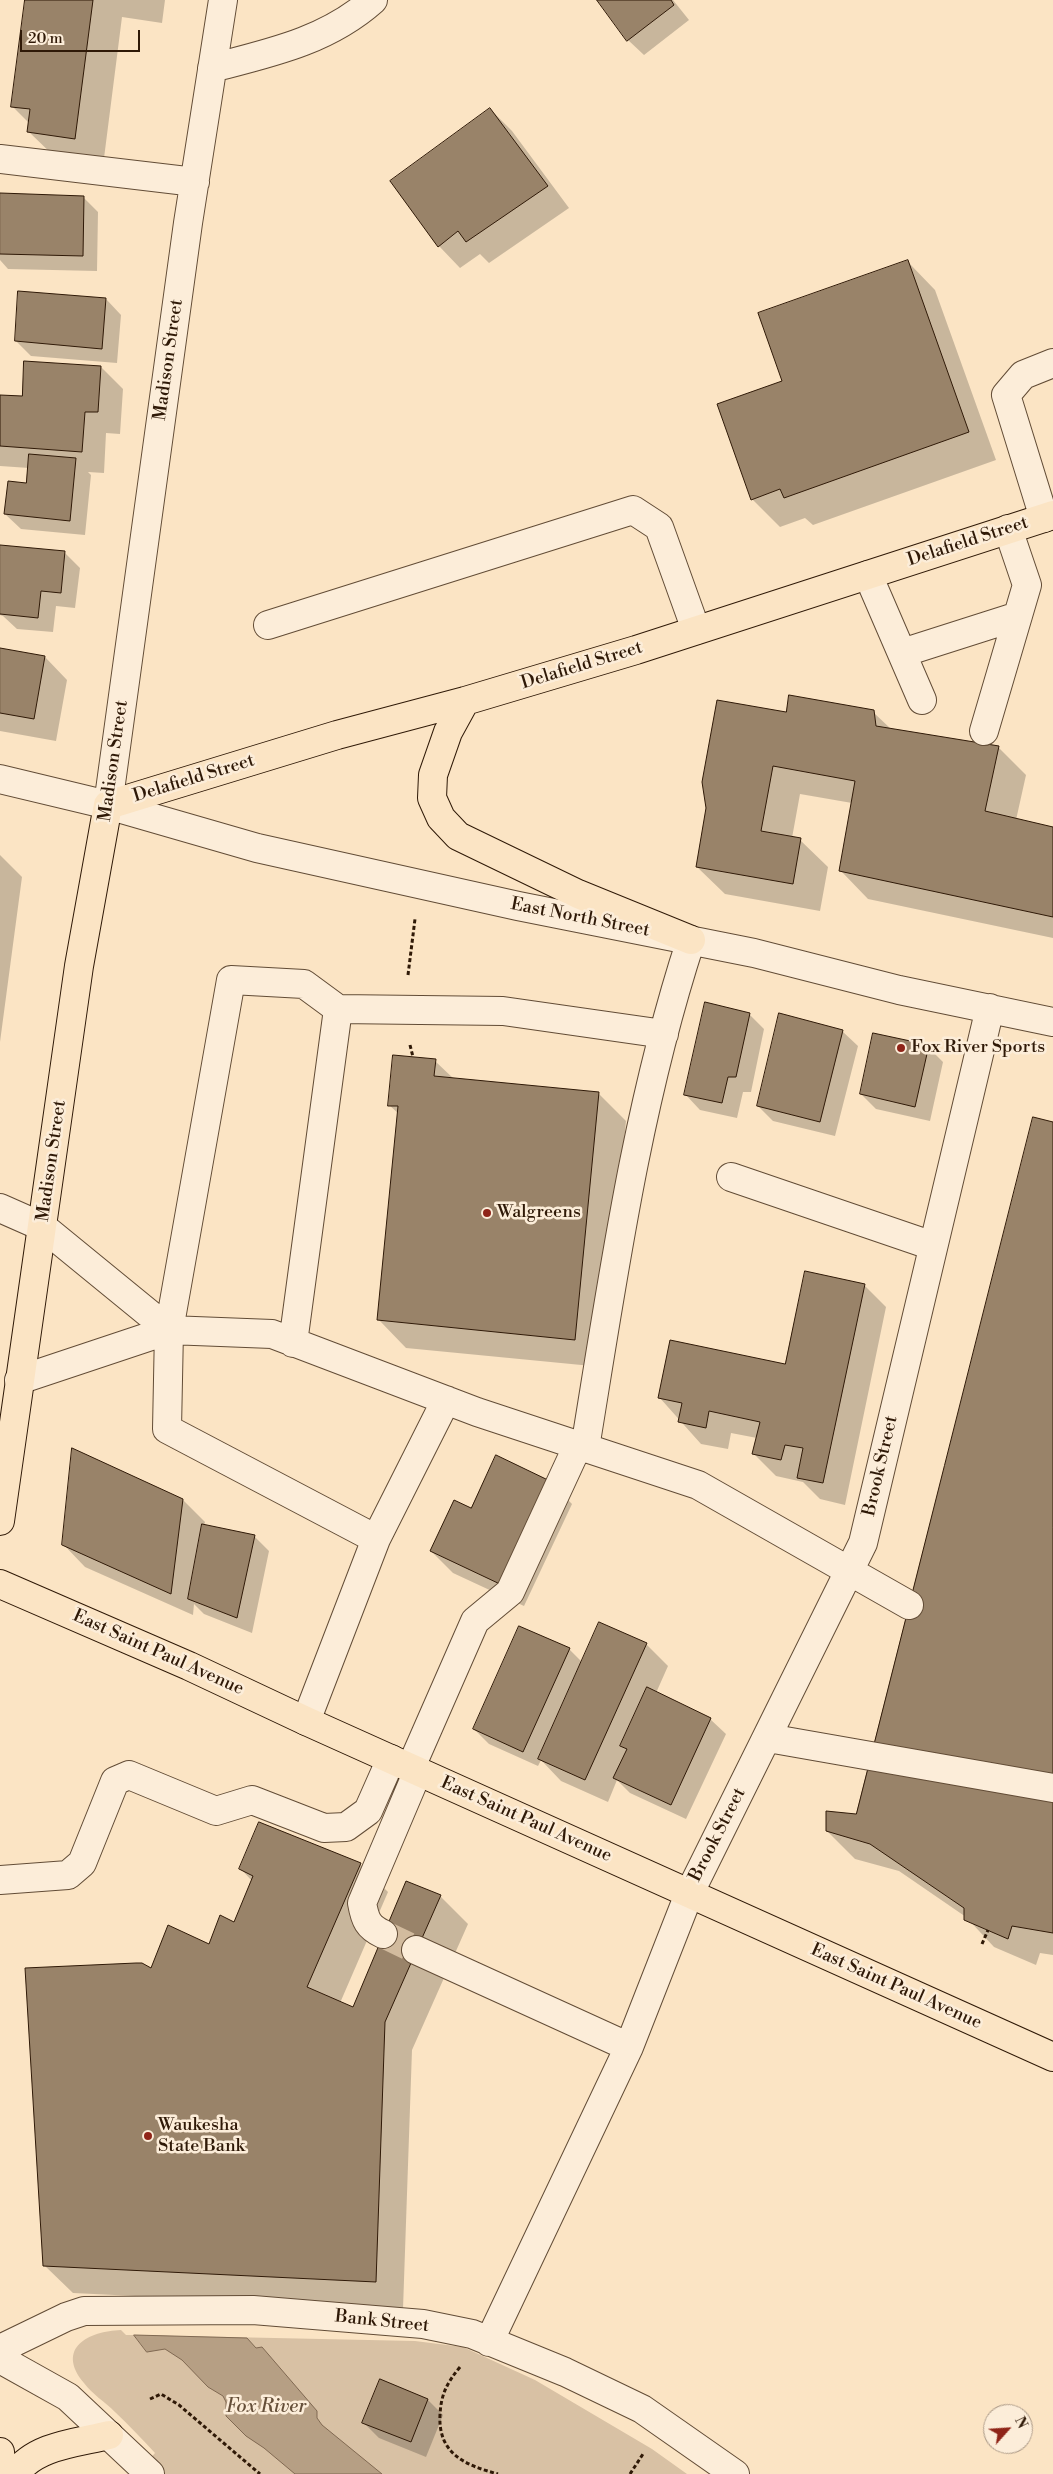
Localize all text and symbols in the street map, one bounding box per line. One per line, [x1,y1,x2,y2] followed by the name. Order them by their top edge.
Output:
[22,20,142,52] scale bar
[28,29,63,48] text: 20 m
[150,298,188,422] street label: Madison Street
[905,512,1031,572] street label: Delafield Street
[519,637,645,695] street label: Delafield Street
[95,699,133,823] street label: Madison Street
[131,750,257,808] street label: Delafield Street
[509,894,651,942] street label: East North Street
[911,1037,1045,1059] place label: Fox River Sports
[895,1042,907,1054] marker: Fox River Sports
[33,1099,71,1223] street label: Madison Street
[497,1202,581,1224] place label: Walgreens
[481,1207,493,1219] marker: Walgreens
[859,1414,903,1518] street label: Brook Street
[69,1606,247,1700] street label: East Saint Paul Avenue
[437,1773,615,1867] street label: East Saint Paul Avenue
[685,1784,751,1886] street label: Brook Street
[807,1940,985,2034] street label: East Saint Paul Avenue
[158,2115,245,2158] place label: Waukesha State Bank
[142,2130,154,2142] marker: Waukesha State Bank
[334,2306,430,2338] street label: Bank Street
[226,2396,306,2418] water label: Fox River
[983,2404,1033,2454] north arrow
[1010,2414,1031,2432] text: N

